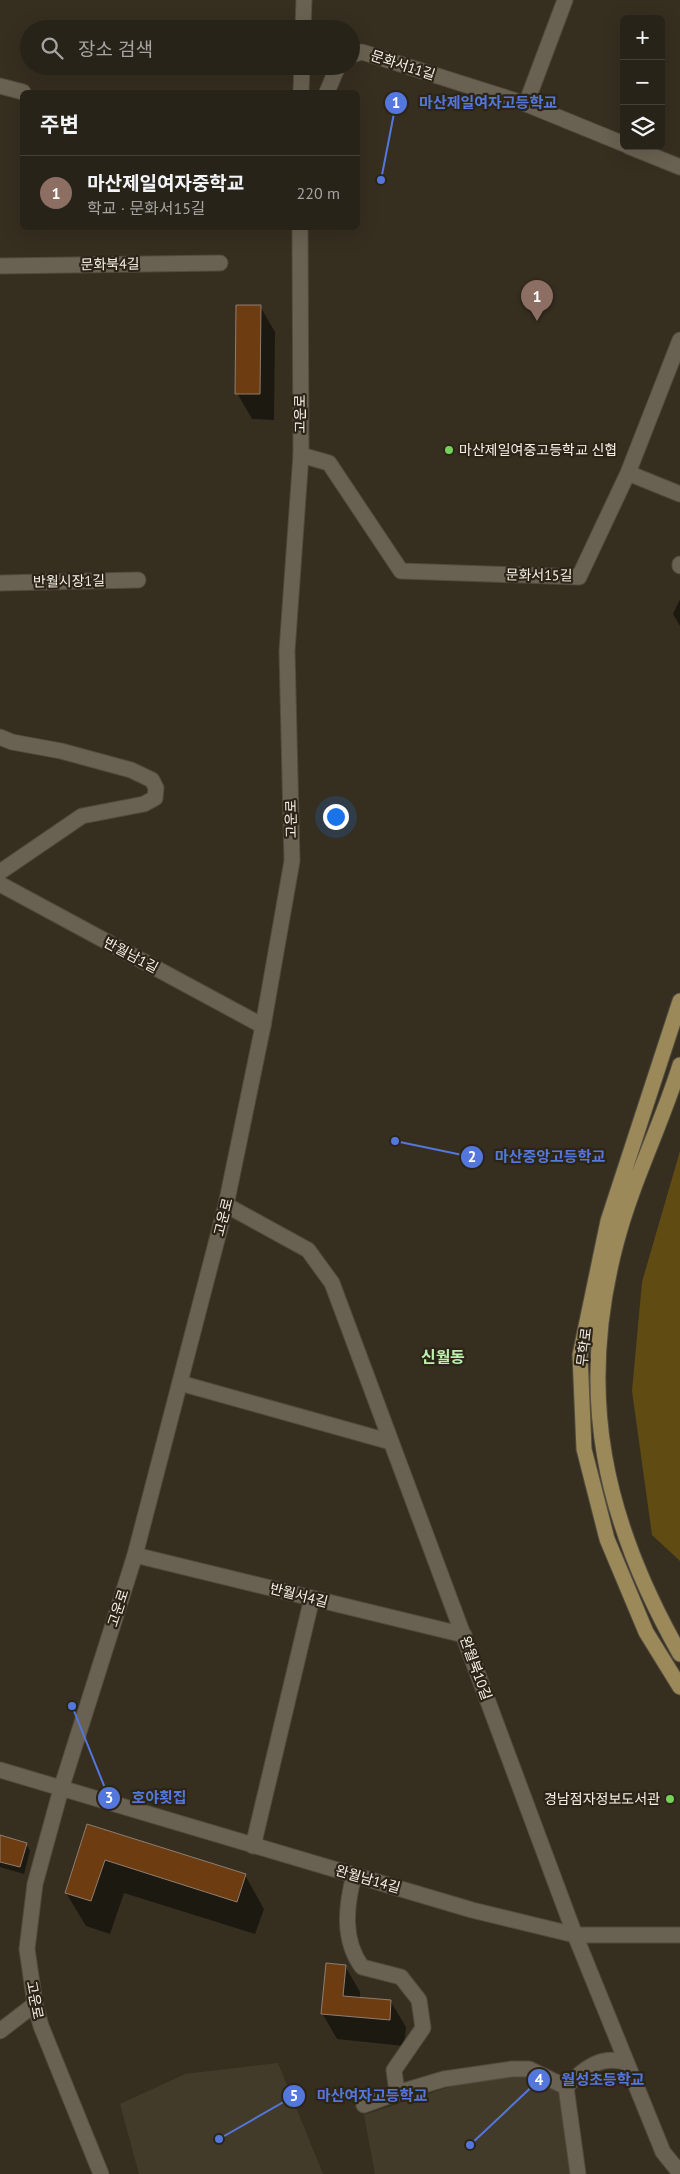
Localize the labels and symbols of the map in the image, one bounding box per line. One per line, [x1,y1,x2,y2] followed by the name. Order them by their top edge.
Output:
[368,46,438,84] street label: 문화서11길
[384,88,567,118] callout: 마산제일여자고등학교
[392,93,400,112] text: 1
[419,93,557,112] text: 마산제일여자고등학교
[80,254,140,274] street label: 문화북4길
[521,280,553,321] pin: 1
[291,395,309,433] street label: 고운로
[459,441,617,459] place label: 마산제일여중고등학교 신협
[443,444,455,456] marker: 마산제일여중고등학교 신협
[505,565,573,585] street label: 문화서15길
[33,571,105,591] street label: 반월시장1길
[282,799,300,838] street label: 고운로
[323,804,349,830] your location
[101,933,161,977] street label: 반월남1길
[460,1142,615,1172] callout: 마산중앙고등학교
[468,1147,476,1166] text: 2
[495,1147,605,1166] text: 마산중앙고등학교
[210,1196,236,1238] street label: 고운로
[573,1327,595,1367] street label: 무학로
[421,1347,465,1367] district label: 신월동
[268,1579,330,1611] street label: 반월서4길
[103,1587,133,1629] street label: 고운로
[456,1634,496,1702] street label: 완월북10길
[96,1783,196,1813] callout: 호야횟집
[105,1788,113,1807] text: 3
[131,1788,187,1807] text: 호야횟집
[544,1790,660,1808] place label: 경남점자정보도서관
[664,1793,676,1805] marker: 경남점자정보도서관
[333,1861,403,1897] street label: 완월남14길
[22,1979,48,2021] street label: 고운로
[527,2065,655,2095] callout: 월성초등학교
[535,2070,544,2089] text: 4
[562,2070,645,2089] text: 월성초등학교
[282,2081,437,2111] callout: 마산여자고등학교
[290,2086,298,2105] text: 5
[317,2086,427,2105] text: 마산여자고등학교

